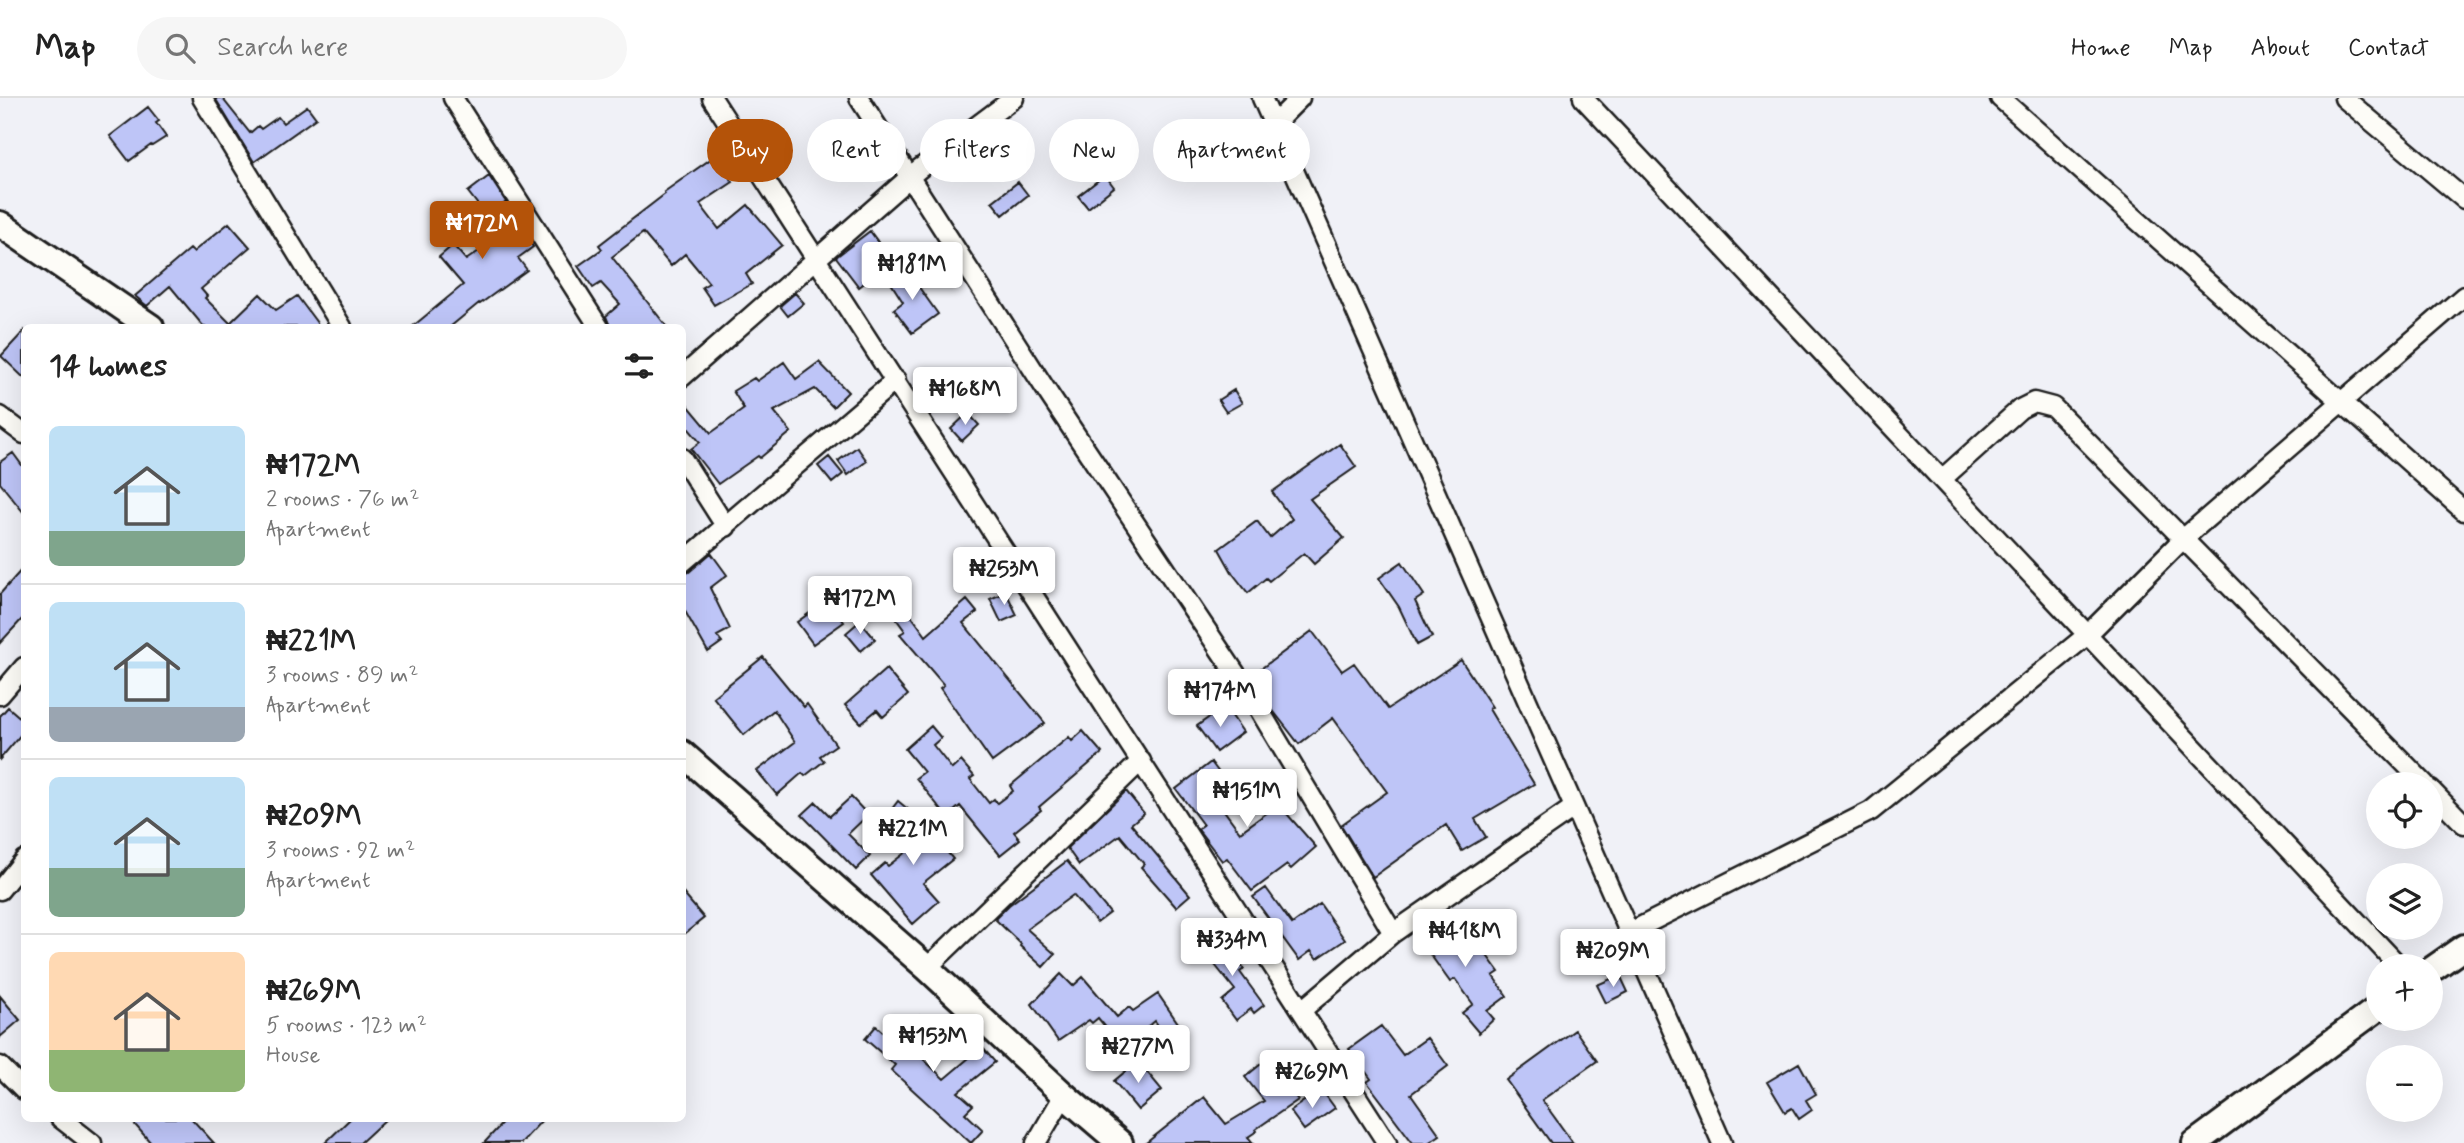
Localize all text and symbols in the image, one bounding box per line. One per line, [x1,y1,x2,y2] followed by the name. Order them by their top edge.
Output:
[137,17,627,80] search box
[35,26,95,70] text: Map
[161,29,199,67] icon: search
[217,31,348,65] text: Search here
[2071,33,2131,64] text: Home
[2169,33,2213,64] text: Map
[2251,33,2310,64] text: About
[2348,33,2429,64] text: Contact
[707,119,793,182] chip: Buy
[807,119,906,182] chip: Rent
[920,119,1035,182] chip: Filters
[1049,119,1139,182] chip: New
[1153,119,1310,182] chip: Apartment
[433,202,531,261] pin: ₦172M
[446,209,518,239] text: ₦172M
[863,242,961,302] pin: ₦181M
[878,250,946,280] text: ₦181M
[49,347,167,386] text: 14 homes
[620,347,658,385] icon: filters
[916,368,1014,427] pin: ₦168M
[929,375,1001,405] text: ₦168M
[266,446,360,485] text: ₦172M
[105,454,189,538] icon: home
[266,485,419,515] text: 2 rooms · 76 m²
[266,515,371,545] text: Apartment
[955,547,1053,607] pin: ₦253M
[969,555,1039,585] text: ₦253M
[811,576,909,636] pin: ₦172M
[824,584,896,614] text: ₦172M
[266,622,356,661] text: ₦221M
[105,630,189,714] icon: home
[266,661,418,691] text: 3 rooms · 89 m²
[1171,670,1269,729] pin: ₦174M
[1184,677,1256,707] text: ₦174M
[266,691,371,721] text: Apartment
[1198,770,1296,829] pin: ₦151M
[2366,772,2443,1122] map controls
[2366,772,2443,849] button: locate
[1213,777,1281,807] text: ₦151M
[266,797,362,836] text: ₦209M
[105,805,189,889] icon: home
[864,808,962,867] pin: ₦221M
[878,815,948,845] text: ₦221M
[266,836,415,866] text: 3 rooms · 92 m²
[2366,863,2443,940] button: layers
[266,866,371,896] text: Apartment
[1416,910,1514,969] pin: ₦418M
[1429,917,1501,947] text: ₦418M
[1183,918,1281,978] pin: ₦334M
[1197,926,1267,956] text: ₦334M
[1564,930,1662,989] pin: ₦209M
[1576,937,1650,967] text: ₦209M
[2366,954,2443,1031] button: +
[266,972,361,1011] text: ₦269M
[105,980,189,1064] icon: home
[266,1011,427,1041] text: 5 rooms · 123 m²
[884,1014,982,1074] pin: ₦153M
[899,1022,967,1052] text: ₦153M
[1089,1026,1187,1085] pin: ₦277M
[1102,1033,1174,1063] text: ₦277M
[266,1041,320,1071] text: House
[2366,1045,2443,1122] button: −
[1263,1051,1361,1110] pin: ₦269M
[1276,1058,1348,1088] text: ₦269M

